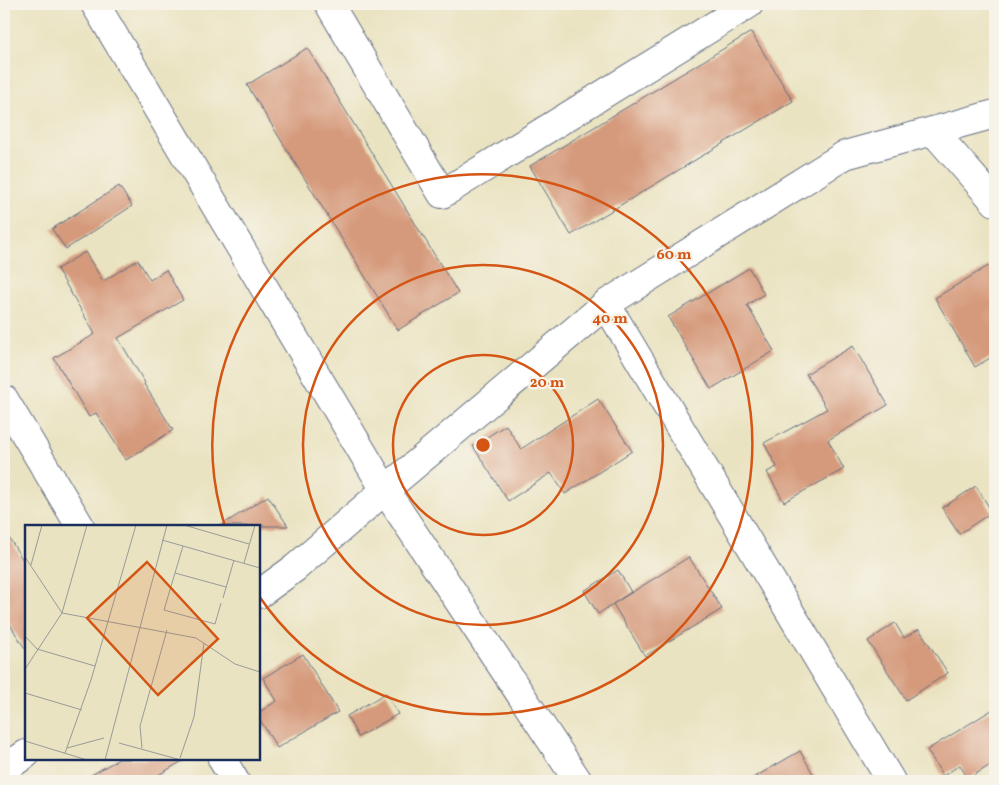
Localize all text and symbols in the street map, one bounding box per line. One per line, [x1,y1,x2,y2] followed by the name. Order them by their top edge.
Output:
[657,245,692,266] text: 60 m
[592,309,628,330] text: 40 m
[530,373,565,394] text: 20 m
[474,436,492,454] centre of rings
[25,525,260,760] inset map

